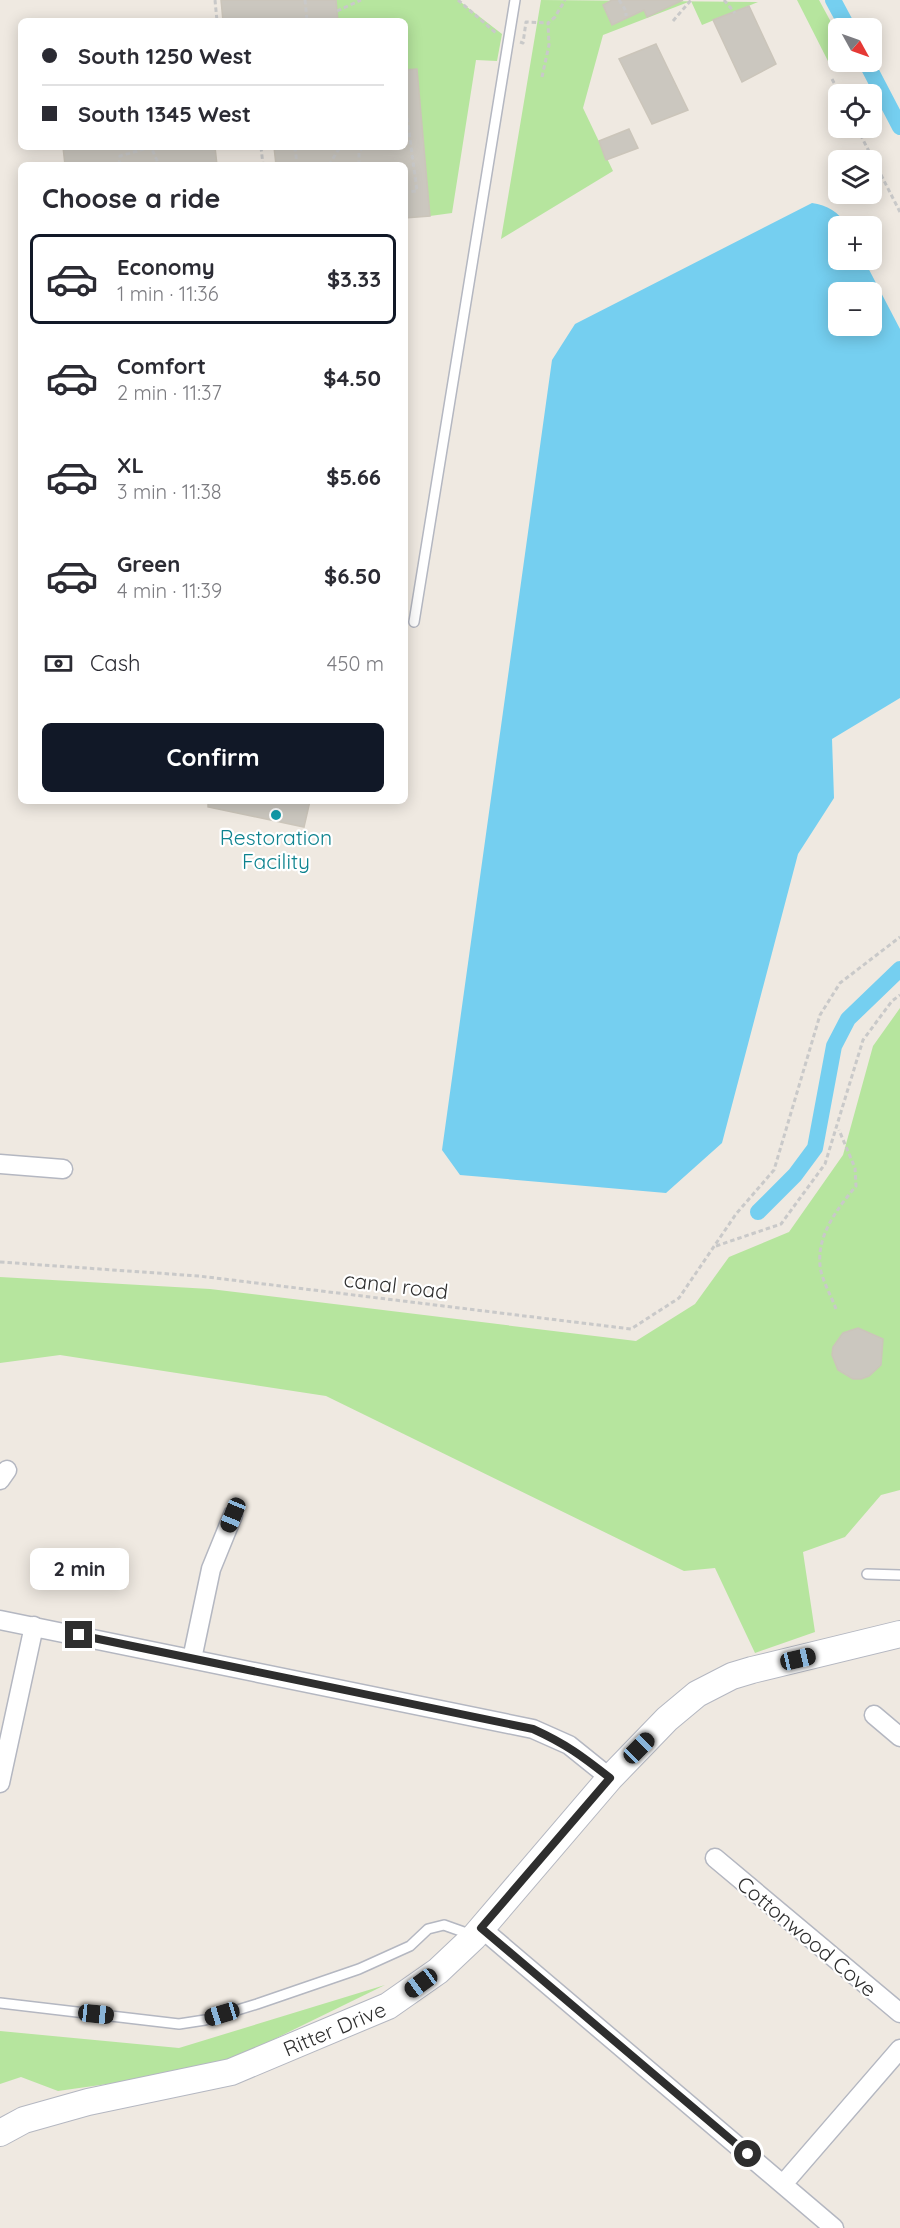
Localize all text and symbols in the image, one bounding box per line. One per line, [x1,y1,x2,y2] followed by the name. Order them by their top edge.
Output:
[828,18,882,72] north arrow
[828,18,882,336] map controls
[78,42,252,70] text: South 1250 West
[828,84,882,138] button: locate
[78,100,251,128] text: South 1345 West
[828,150,882,204] button: layers
[42,181,220,215] text: Choose a ride
[828,216,882,270] button: +
[45,252,99,306] icon: car
[117,253,215,281] text: Economy
[327,265,381,293] text: $3.33
[117,281,219,306] text: 1 min · 11:36
[828,282,882,336] button: −
[45,351,99,405] icon: car
[117,352,206,380] text: Comfort
[323,364,381,392] text: $4.50
[117,380,222,405] text: 2 min · 11:37
[45,450,99,504] icon: car
[117,451,144,479] text: XL
[326,463,381,491] text: $5.66
[117,479,222,504] text: 3 min · 11:38
[45,549,99,603] icon: car
[117,550,180,578] text: Green
[324,562,381,590] text: $6.50
[117,578,222,603] text: 4 min · 11:39
[42,647,75,680] icon: cash
[90,649,141,677] text: Cash
[327,651,384,676] text: 450 m
[42,723,384,792] button: Confirm
[269,808,283,822] marker: Restoration Facility
[220,824,332,874] place label: Restoration Facility
[342,1266,450,1304] street label: canal road
[218,1495,248,1535] car
[29,1548,128,1590] callout: 2 min
[53,1556,106,1581] text: 2 min
[65,1621,92,1648] route end
[778,1646,818,1672] car
[620,1729,658,1767] car
[732,1870,882,2002] street label: Cottonwood Cove
[401,1965,441,2001] car
[279,1995,390,2062] street label: Ritter Drive
[202,2000,242,2028] car
[77,2003,115,2025] car
[734,2140,761,2167] route start

